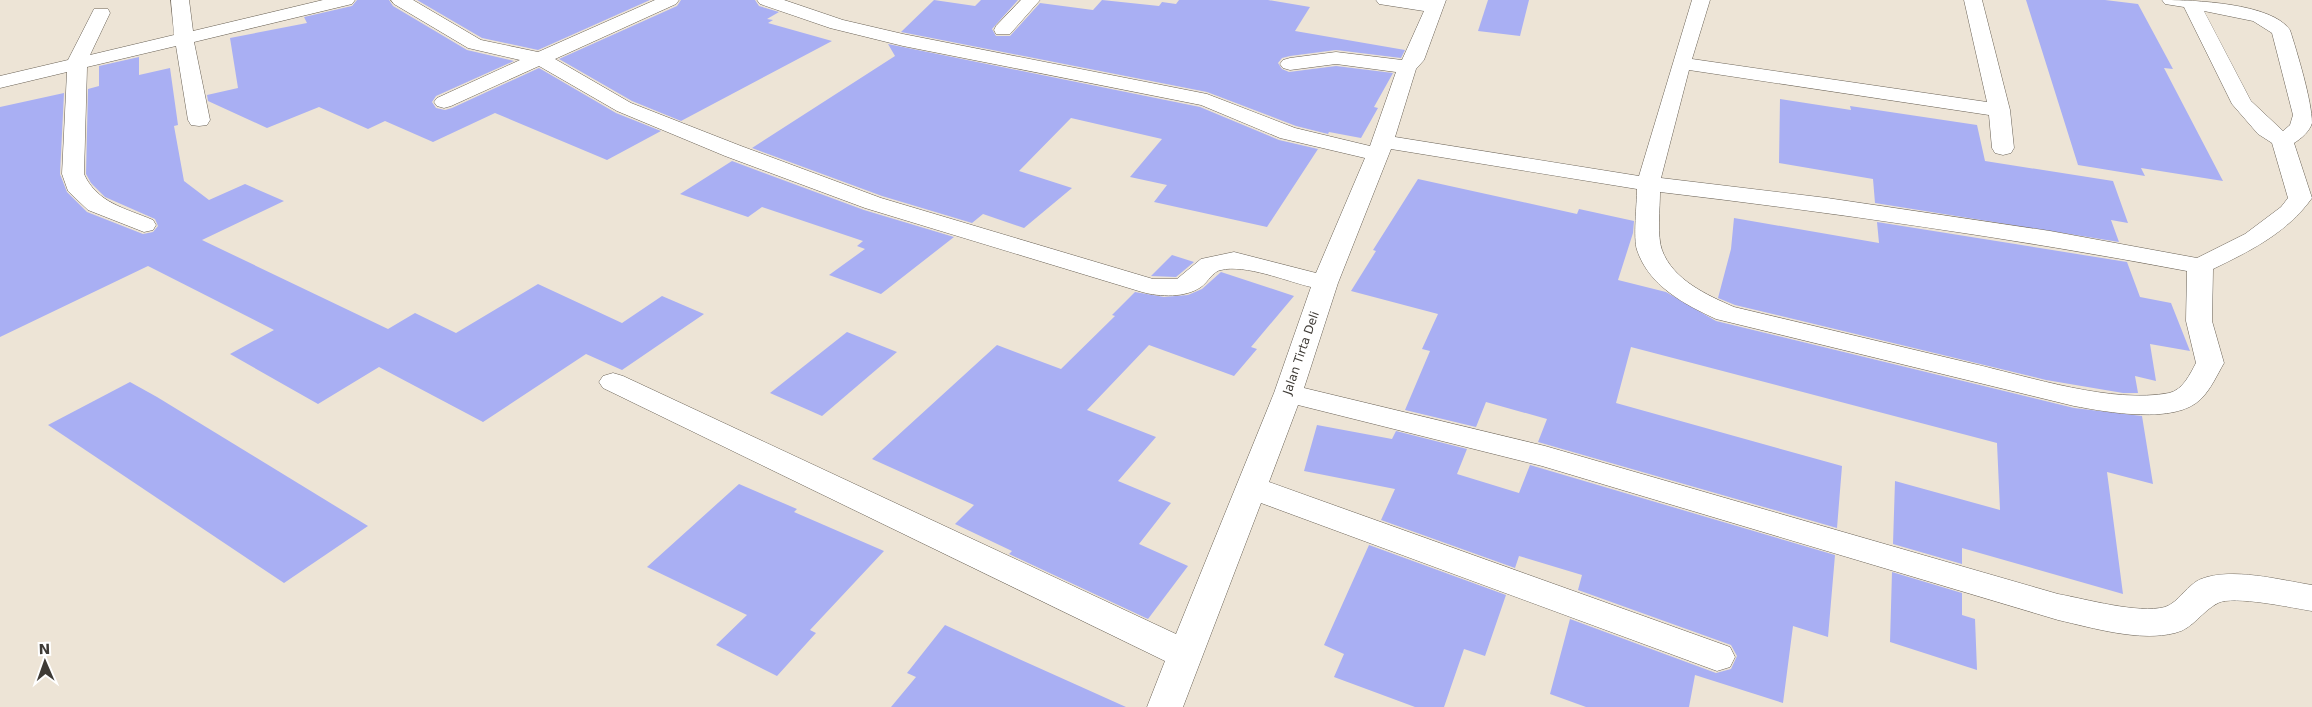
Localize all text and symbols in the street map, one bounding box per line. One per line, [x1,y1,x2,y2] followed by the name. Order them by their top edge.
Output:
[1280,309,1322,398] street label: Jalan Tirta Deli
[20,637,70,687] north arrow
[38,641,51,657] text: N

